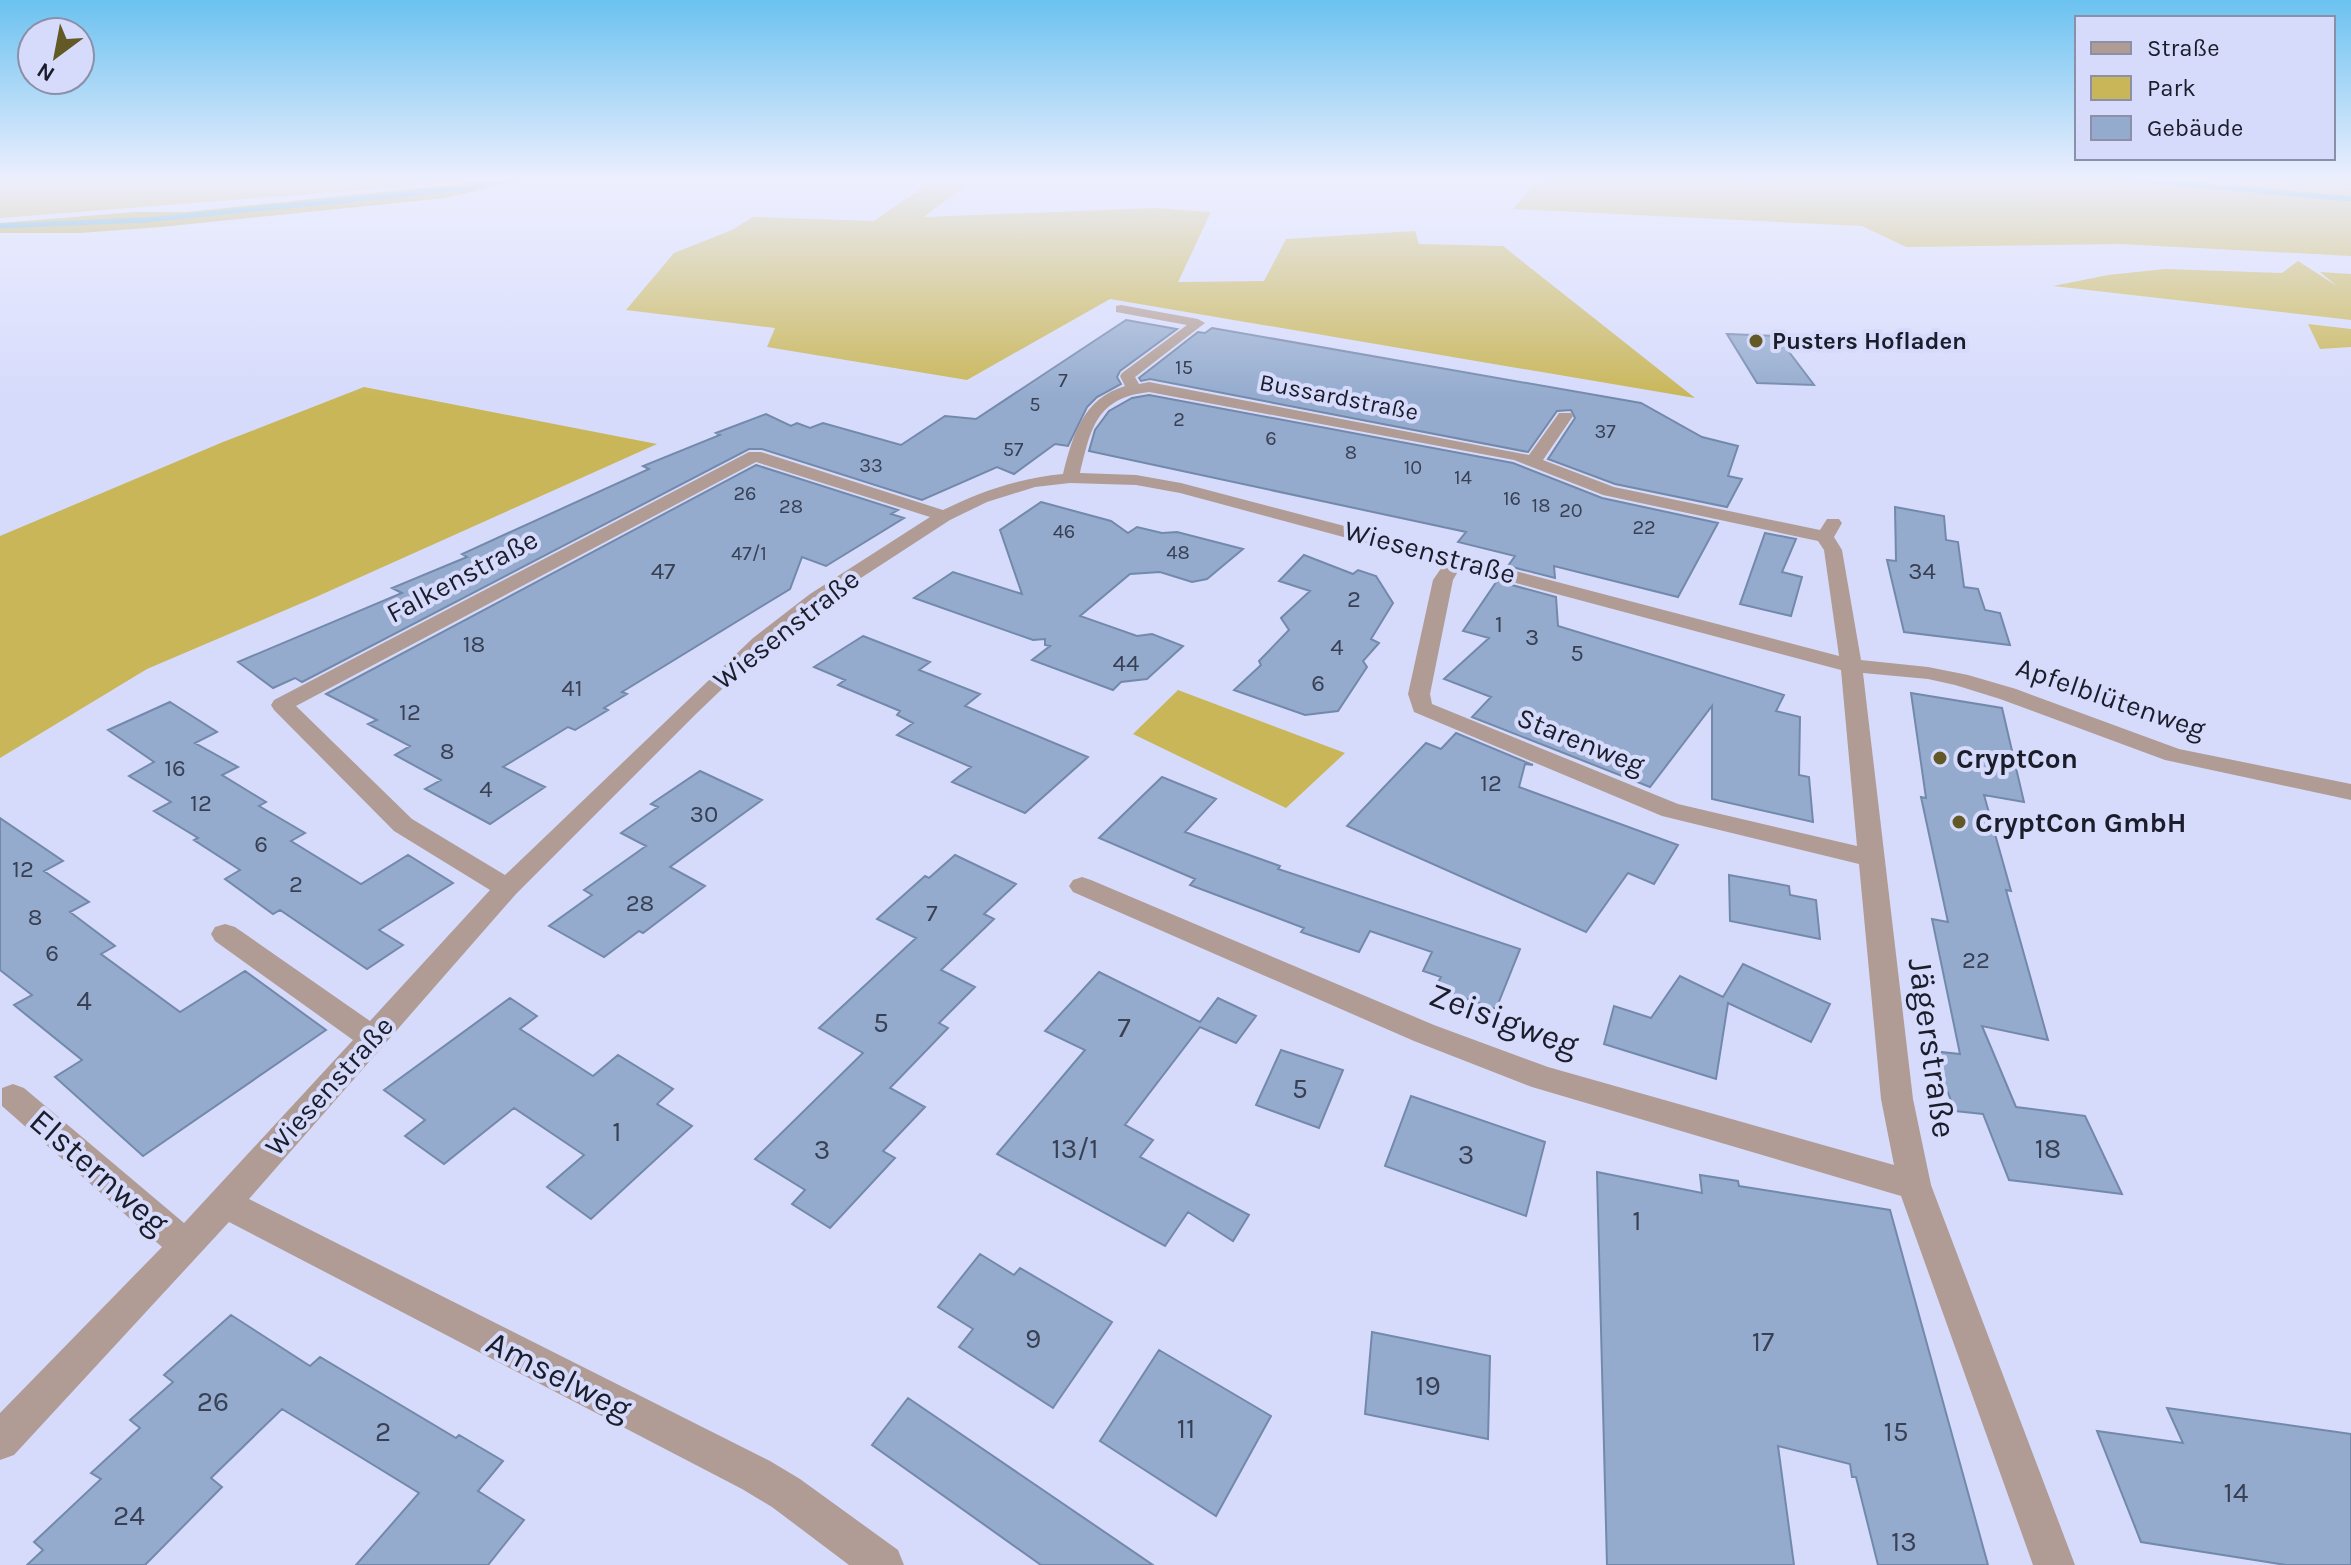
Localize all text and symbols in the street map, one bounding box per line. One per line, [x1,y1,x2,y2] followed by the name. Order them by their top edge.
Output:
[16,16,96,96] north arrow
[2075,16,2335,160] legend
[2147,34,2219,62] text: Straße
[32,57,60,87] text: N
[2147,74,2196,102] text: Park
[2147,114,2243,142] text: Gebäude
[1772,327,1967,355] place label: Pusters Hofladen
[1747,332,1765,350] marker: Pusters Hofladen
[1175,356,1193,379] house number: 15
[1257,368,1421,426] street label: Bussardstraße
[1058,369,1068,392] house number: 7
[1029,393,1041,416] house number: 5
[1173,408,1185,431] house number: 2
[1594,420,1616,443] house number: 37
[1265,427,1277,450] house number: 6
[1003,438,1024,461] house number: 57
[1345,441,1357,464] house number: 8
[859,454,883,477] house number: 33
[1404,456,1422,479] house number: 10
[1454,466,1472,489] house number: 14
[733,482,757,505] house number: 26
[1503,487,1521,510] house number: 16
[1532,494,1550,517] house number: 18
[779,495,803,518] house number: 28
[1559,499,1583,522] house number: 20
[1341,513,1519,591] street label: Wiesenstraße
[1632,516,1656,539] house number: 22
[1053,520,1075,543] house number: 46
[381,522,543,630] street label: Falkenstraße
[1166,541,1190,564] house number: 48
[731,542,767,565] house number: 47/1
[651,557,675,585] house number: 47
[1908,557,1936,585] house number: 34
[706,562,866,696] street label: Wiesenstraße
[1347,585,1361,613] house number: 2
[1495,610,1503,638] house number: 1
[1525,623,1539,651] house number: 3
[463,630,485,658] house number: 18
[1330,633,1344,661] house number: 4
[1570,639,1584,667] house number: 5
[1113,649,1139,677] house number: 44
[2012,650,2210,746] street label: Apfelblütenweg
[1311,669,1325,697] house number: 6
[561,674,583,702] house number: 41
[399,698,421,726] house number: 12
[1512,700,1650,782] street label: Starenweg
[440,737,454,765] house number: 8
[1956,742,2078,775] place label: CryptCon
[1931,749,1949,767] marker: CryptCon
[164,754,186,782] house number: 16
[1480,769,1502,797] house number: 12
[479,775,493,803] house number: 4
[190,789,212,817] house number: 12
[690,800,718,828] house number: 30
[1975,806,2187,839] place label: CryptCon GmbH
[1950,813,1968,831] marker: CryptCon GmbH
[254,830,268,858] house number: 6
[12,855,34,883] house number: 12
[289,870,303,898] house number: 2
[626,889,654,917] house number: 28
[926,899,938,927] house number: 7
[28,903,42,931] house number: 8
[45,939,59,967] house number: 6
[1962,946,1990,974] house number: 22
[1900,955,1964,1141] street label: Jägerstraße
[1424,974,1584,1066] street label: Zeisigweg
[76,984,92,1017] house number: 4
[873,1006,889,1039] house number: 5
[258,1010,400,1162] street label: Wiesenstraße
[1117,1011,1131,1044] house number: 7
[1292,1072,1308,1105] house number: 5
[21,1101,177,1243] street label: Elsternweg
[612,1115,622,1148] house number: 1
[1051,1132,1099,1165] house number: 13/1
[2035,1132,2061,1165] house number: 18
[814,1133,830,1166] house number: 3
[1458,1138,1474,1171] house number: 3
[1632,1204,1642,1237] house number: 1
[480,1322,638,1430] street label: Amselweg
[1025,1322,1041,1355] house number: 9
[1752,1325,1774,1358] house number: 17
[1415,1369,1441,1402] house number: 19
[197,1385,229,1418] house number: 26
[1177,1412,1195,1445] house number: 11
[375,1415,391,1448] house number: 2
[1883,1415,1909,1448] house number: 15
[2224,1476,2249,1509] house number: 14
[113,1499,145,1532] house number: 24
[1891,1525,1917,1558] house number: 13

